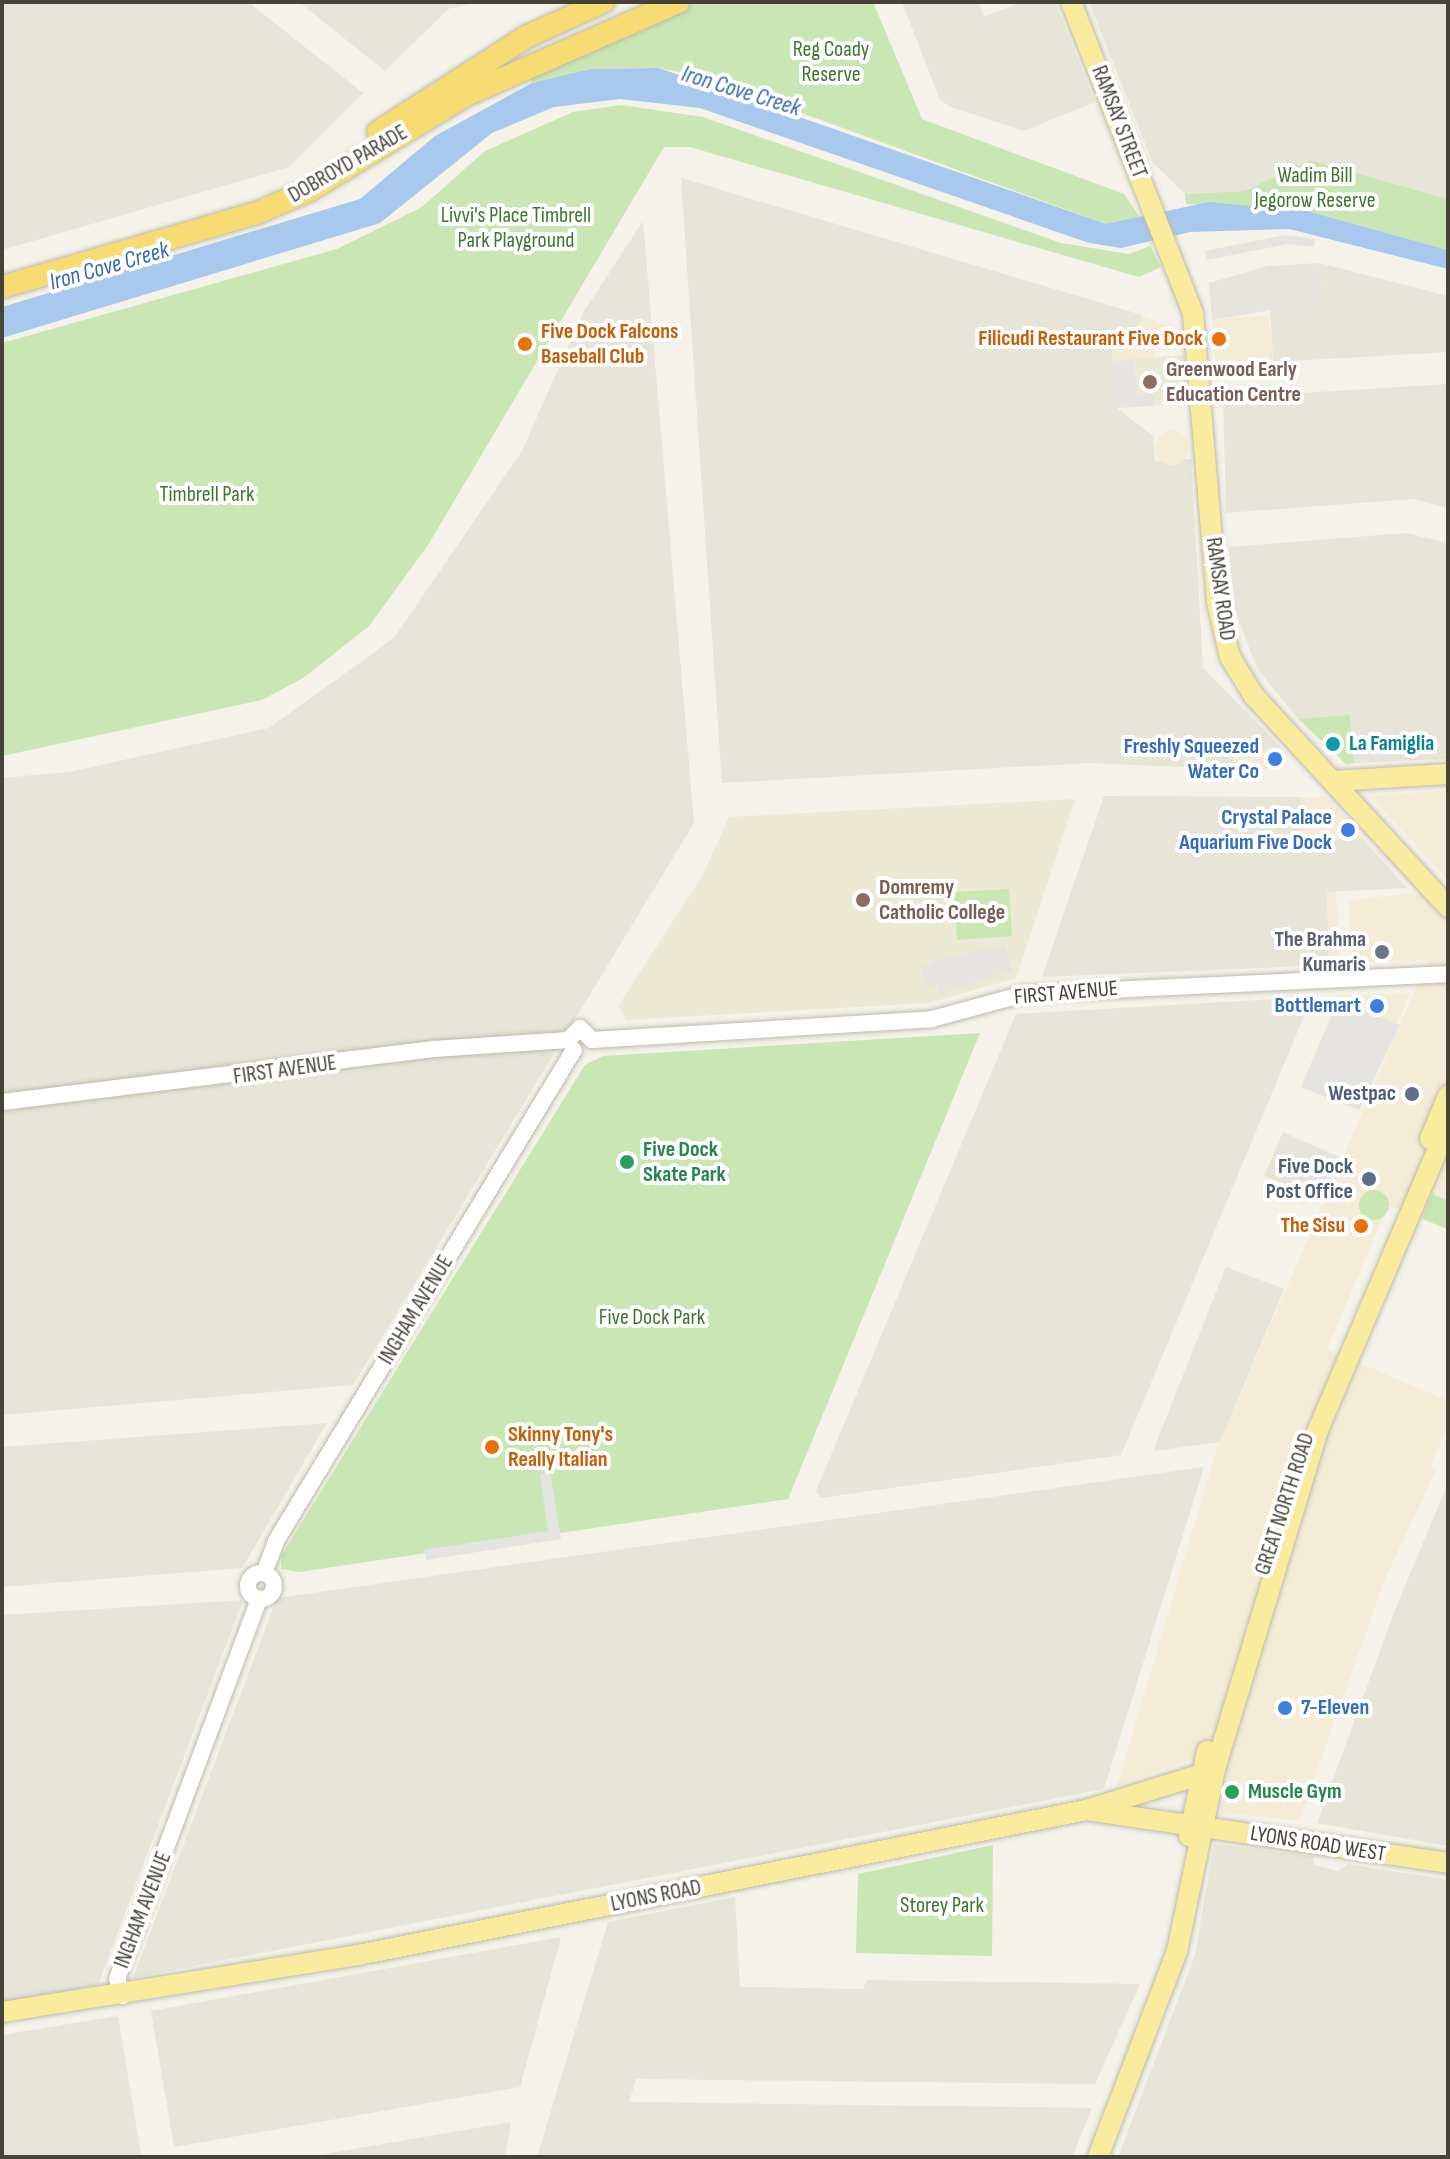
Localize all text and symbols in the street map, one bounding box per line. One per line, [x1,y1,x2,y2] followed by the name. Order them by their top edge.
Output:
[793,36,869,88] park label: Reg Coady Reserve
[678,59,804,123] water label: Iron Cove Creek
[1085,62,1153,182] street label: RAMSAY STREET
[284,119,412,209] street label: DOBROYD PARADE
[1254,162,1376,214] park label: Wadim Bill Jegorow Reserve
[441,202,591,254] park label: Livvi's Place Timbrell Park Playground
[46,235,172,297] water label: Iron Cove Creek
[541,318,678,370] place label: Five Dock Falcons Baseball Club
[978,326,1203,352] place label: Filicudi Restaurant Five Dock
[1210,330,1228,348] marker: Filicudi Restaurant Five Dock
[516,335,534,353] marker: Five Dock Falcons Baseball Club
[1166,356,1301,408] place label: Greenwood Early Education Centre
[1141,373,1159,391] marker: Greenwood Early Education Centre
[160,482,254,508] park label: Timbrell Park
[1200,536,1240,642] street label: RAMSAY ROAD
[1349,731,1434,757] place label: La Famiglia
[1124,733,1259,784] place label: Freshly Squeezed Water Co
[1324,735,1342,753] marker: La Famiglia
[1266,750,1284,768] marker: Freshly Squeezed Water Co
[1179,804,1332,856] place label: Crystal Palace Aquarium Five Dock
[1339,821,1357,839] marker: Crystal Palace Aquarium Five Dock
[879,874,1005,926] place label: Domremy Catholic College
[854,891,872,909] marker: Domremy Catholic College
[1275,926,1366,978] place label: The Brahma Kumaris
[1373,943,1391,961] marker: The Brahma Kumaris
[1013,975,1119,1011] street label: FIRST AVENUE
[1275,993,1361,1019] place label: Bottlemart
[1368,997,1386,1015] marker: Bottlemart
[232,1050,338,1090] street label: FIRST AVENUE
[1328,1081,1396,1107] place label: Westpac
[1403,1085,1421,1103] marker: Westpac
[643,1136,726,1188] place label: Five Dock Skate Park
[618,1153,636,1171] marker: Five Dock Skate Park
[1266,1153,1353,1204] place label: Five Dock Post Office
[1360,1170,1378,1188] marker: Five Dock Post Office
[1281,1213,1345,1239] place label: The Sisu
[1352,1217,1370,1235] marker: The Sisu
[373,1251,459,1369] street label: INGHAM AVENUE
[599,1305,705,1331] park label: Five Dock Park
[508,1421,613,1472] place label: Skinny Tony's Really Italian
[1250,1430,1320,1578] street label: GREAT NORTH ROAD
[483,1438,501,1456] marker: Skinny Tony's Really Italian
[1301,1695,1369,1721] place label: 7-Eleven
[1276,1699,1294,1717] marker: 7-Eleven
[1248,1779,1342,1805] place label: Muscle Gym
[1223,1783,1241,1801] marker: Muscle Gym
[1248,1820,1388,1868] street label: LYONS ROAD WEST
[109,1848,177,1972] street label: INGHAM AVENUE
[609,1874,703,1918] street label: LYONS ROAD
[900,1893,984,1919] park label: Storey Park

